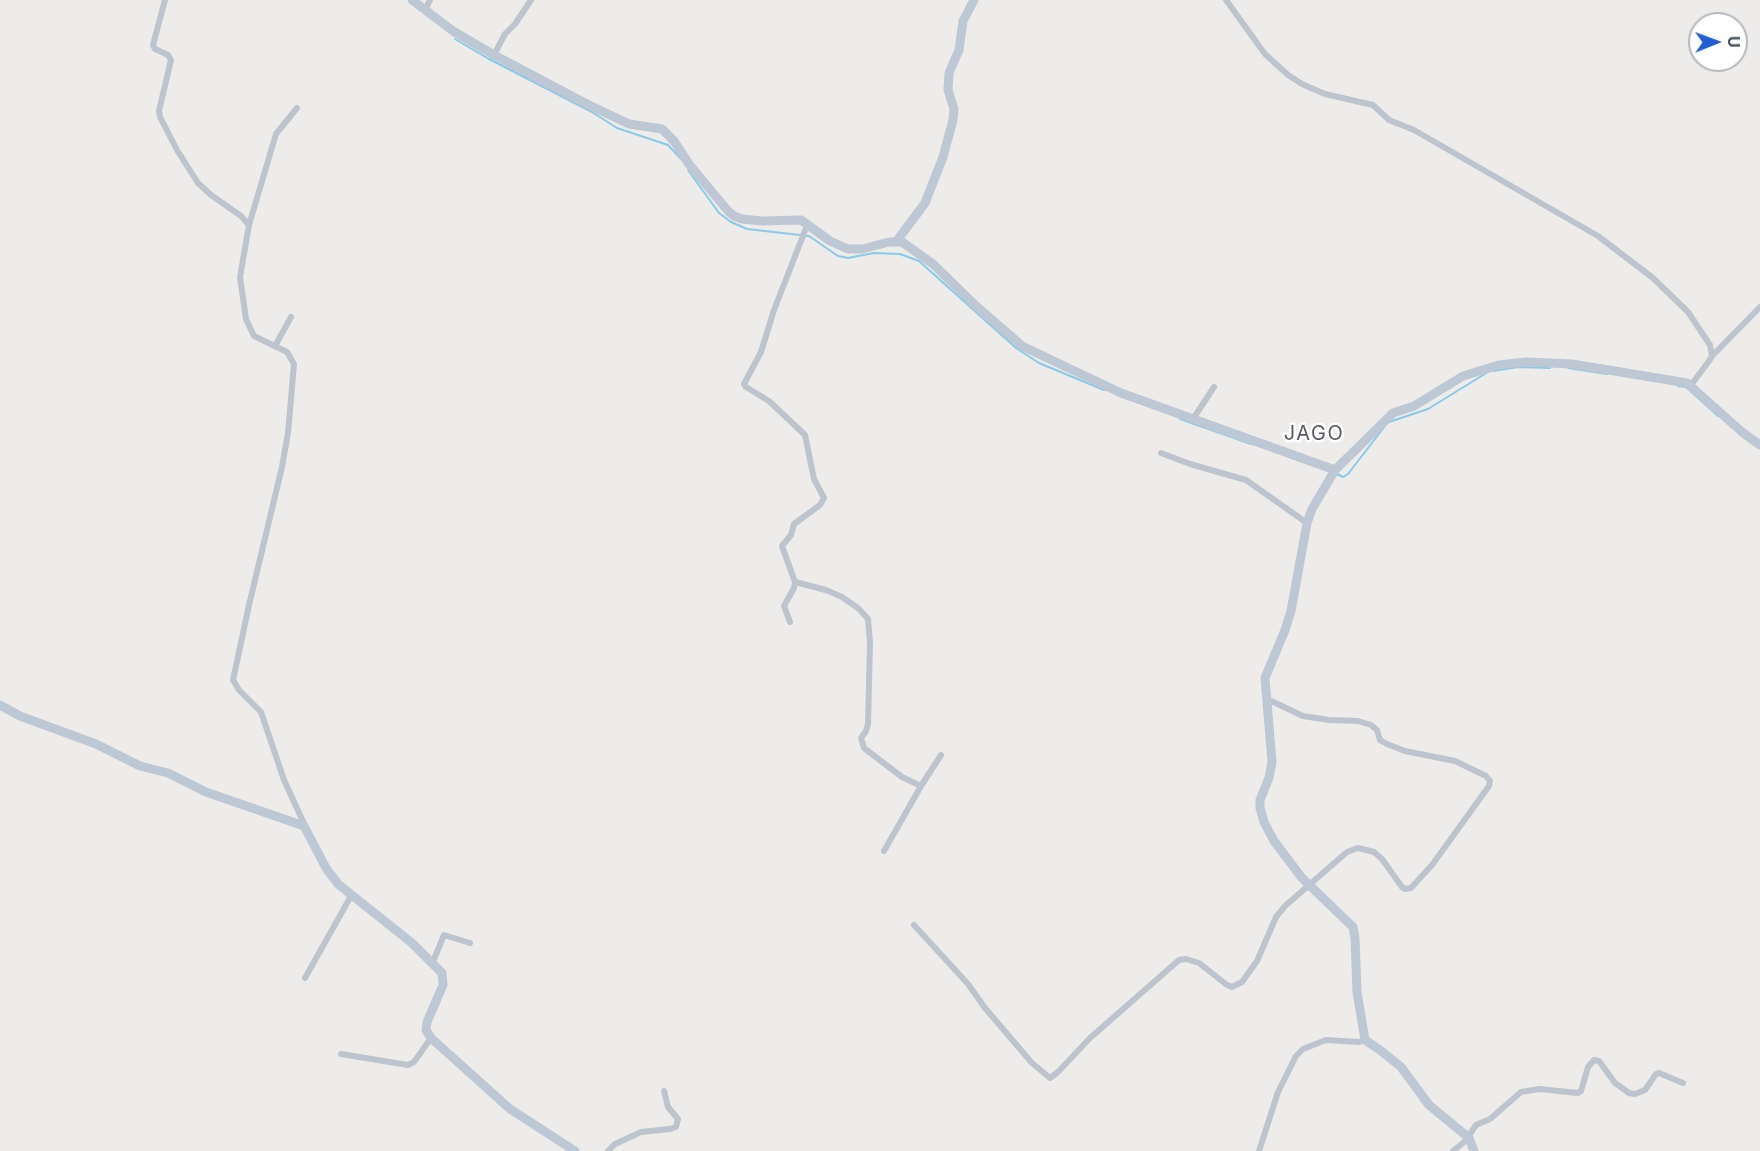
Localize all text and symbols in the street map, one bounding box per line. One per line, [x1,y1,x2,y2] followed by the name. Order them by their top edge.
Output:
[1688,12,1748,72] north arrow
[1724,36,1744,48] text: U
[1284,422,1344,446] district label: JAGO

